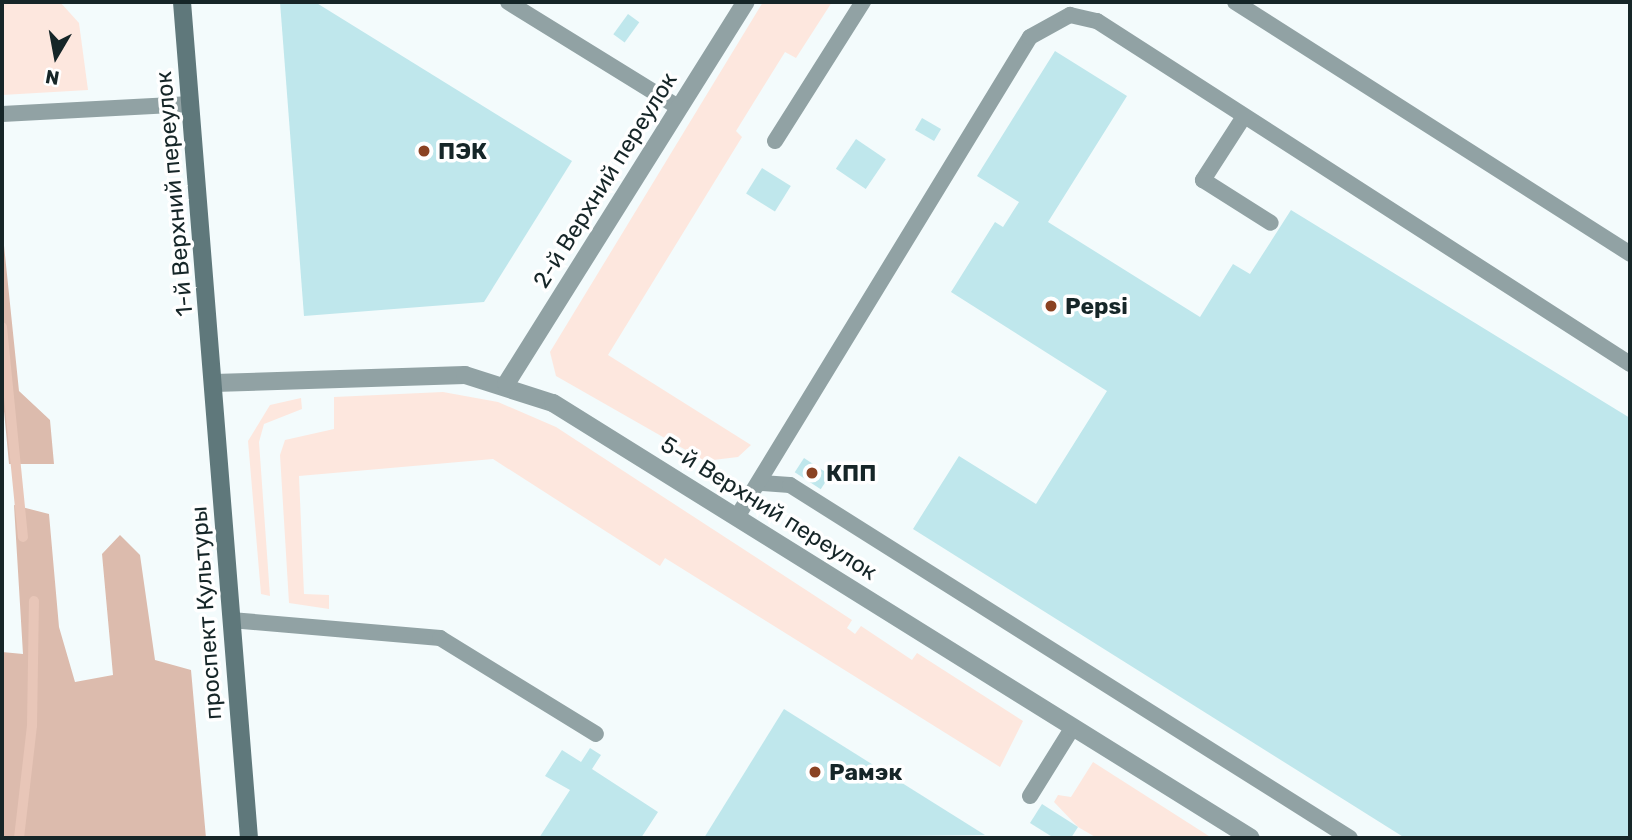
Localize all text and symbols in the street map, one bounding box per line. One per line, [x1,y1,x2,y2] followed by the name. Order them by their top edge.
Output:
[21,21,91,91] north arrow
[44,65,61,90] text: N
[527,67,683,293] street label: 2-й Верхний переулок
[150,70,198,318] street label: 1-й Верхний переулок
[438,137,487,165] place label: ПЭК
[416,143,432,159] marker: ПЭК
[1065,292,1128,320] place label: Pepsi
[1043,298,1059,314] marker: Pepsi
[656,430,882,586] street label: 5-й Верхний переулок
[826,459,876,487] place label: КПП
[804,465,820,481] marker: КПП
[185,505,227,721] street label: проспект Культуры
[829,758,902,786] place label: Рамэк
[807,764,823,780] marker: Рамэк

